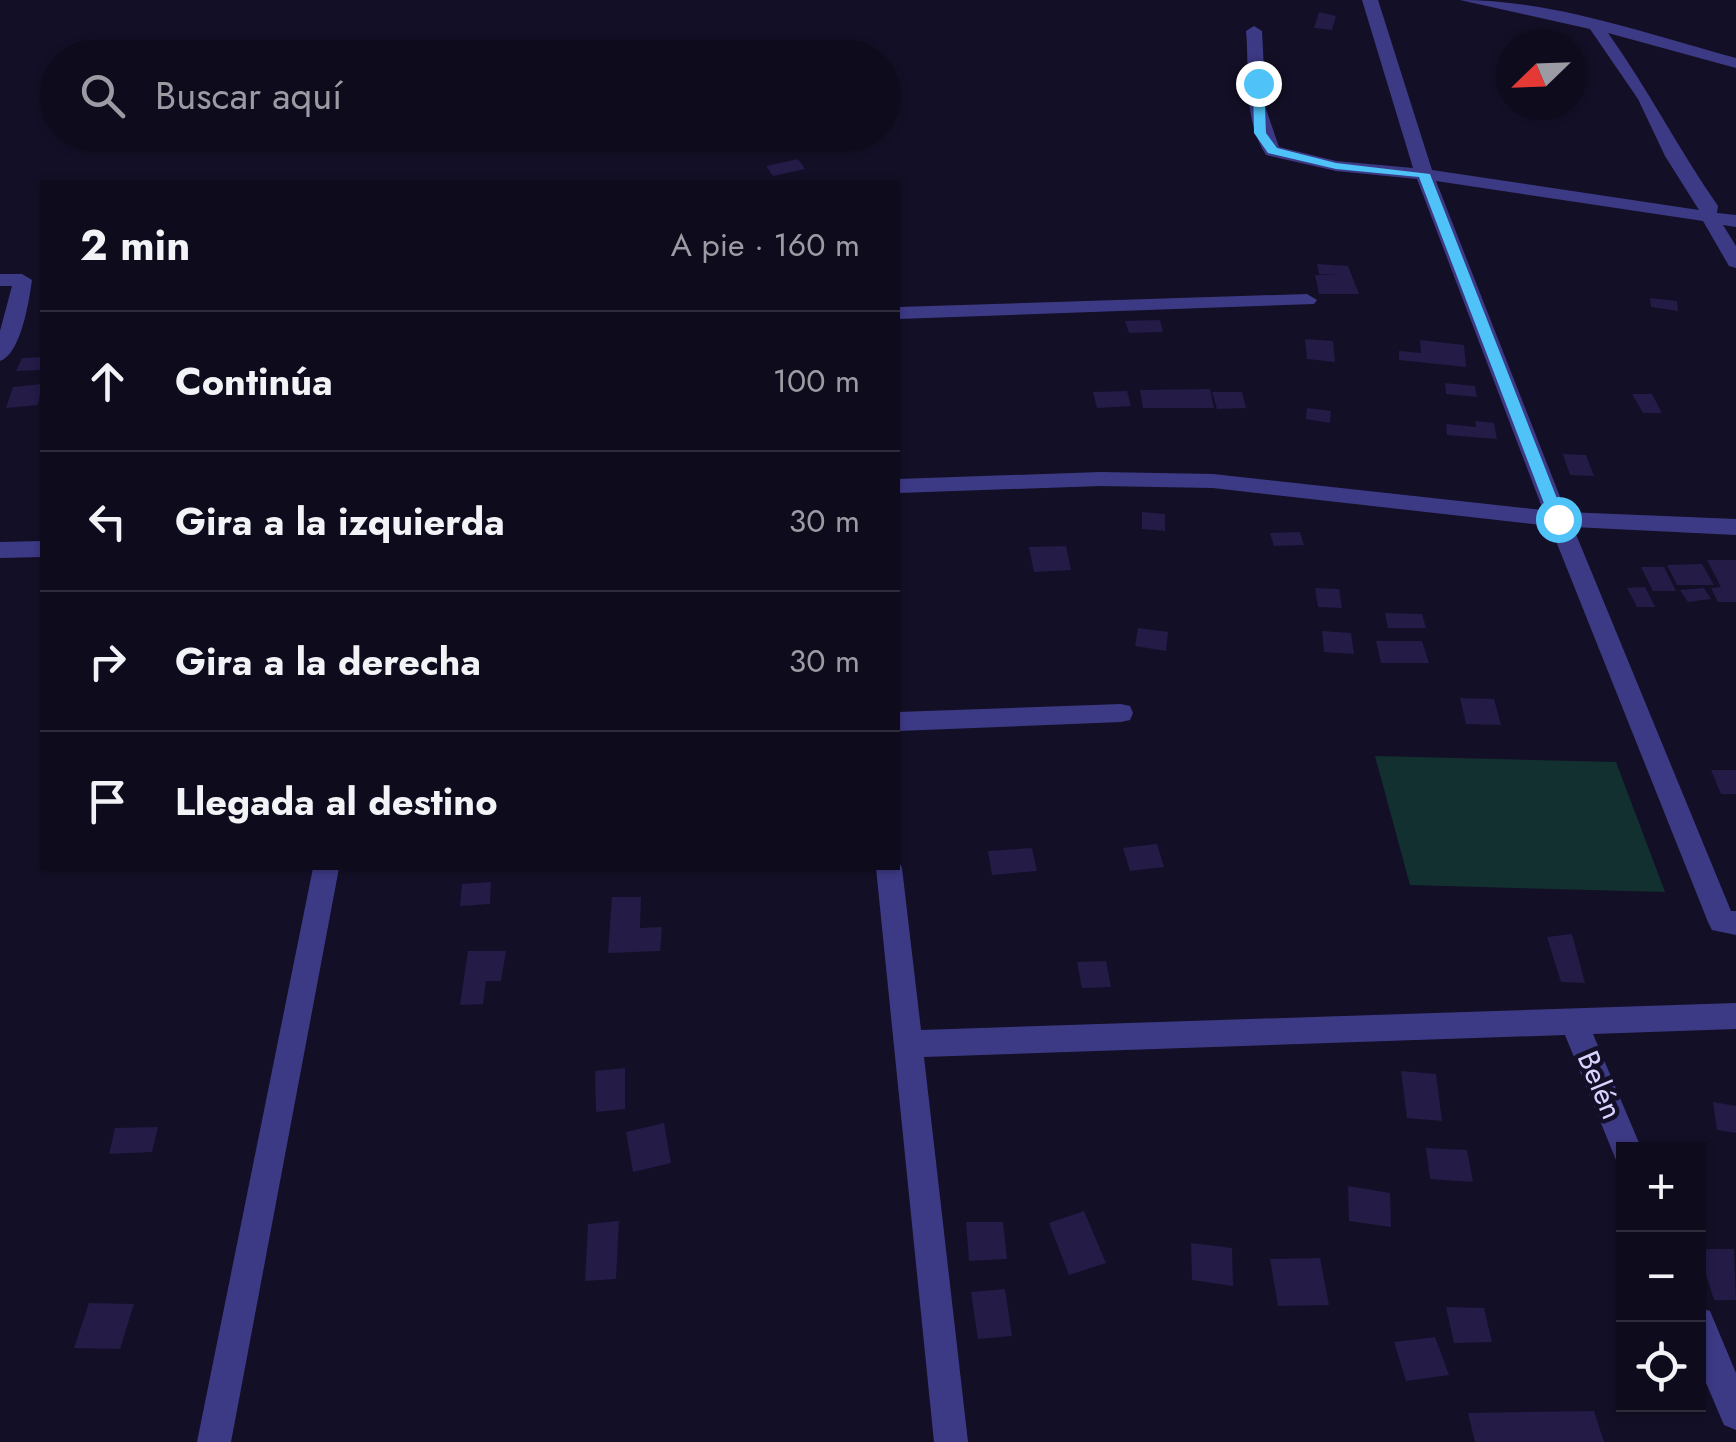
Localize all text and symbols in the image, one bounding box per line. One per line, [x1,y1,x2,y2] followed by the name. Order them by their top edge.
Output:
[1496,30,1586,120] north arrow
[40,40,900,150] search box
[1236,61,1282,107] route end
[75,68,130,123] icon: search
[155,68,342,123] text: Buscar aquí
[80,215,190,276] text: 2 min
[671,222,860,268] text: A pie · 160 m
[80,354,135,409] icon: ahead
[175,354,333,409] text: Continúa
[773,358,860,404] text: 100 m
[80,494,135,549] icon: left
[175,494,505,549] text: Gira a la izquierda
[1536,497,1582,543] route start
[789,498,860,544] text: 30 m
[80,634,135,689] icon: right
[175,634,481,689] text: Gira a la derecha
[789,638,860,684] text: 30 m
[80,774,135,829] icon: arrive
[175,774,498,829] text: Llegada al destino
[1567,1044,1634,1126] street label: Belén
[1616,1142,1706,1412] map controls
[1616,1142,1706,1232] button: +
[1616,1232,1706,1322] button: −
[1616,1322,1706,1412] button: locate

